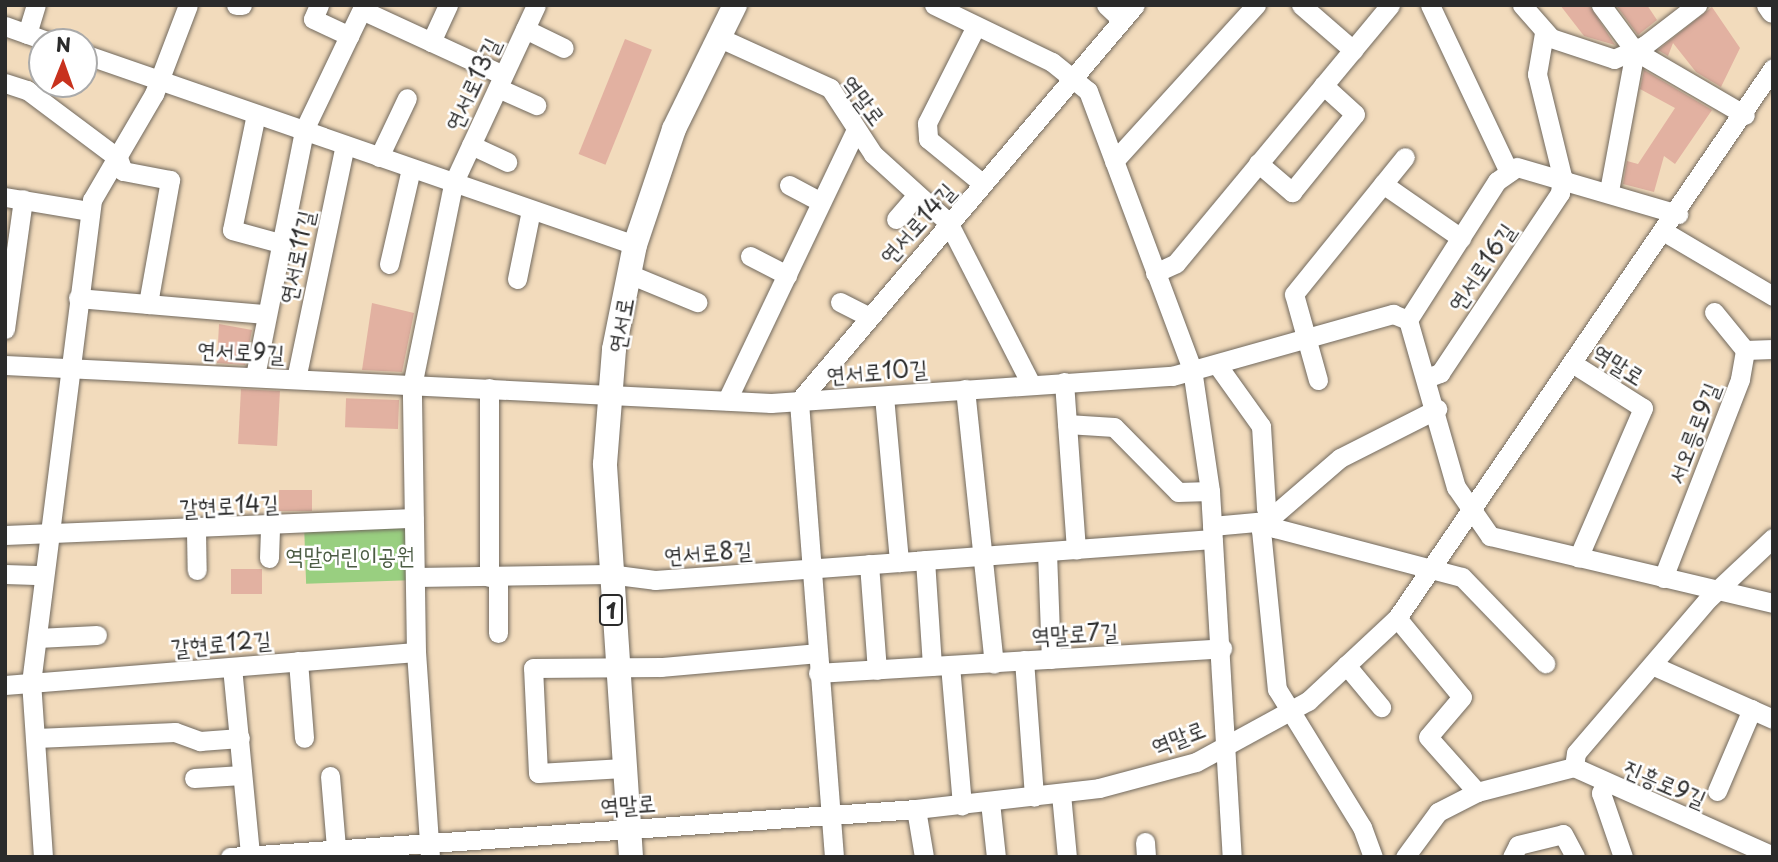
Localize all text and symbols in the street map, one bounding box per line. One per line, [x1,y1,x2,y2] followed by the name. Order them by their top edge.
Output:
[28,28,98,98] north arrow
[56,30,71,58] text: N
[438,33,506,135] street label: 연서로13길
[836,70,892,130] street label: 역말로
[873,177,961,269] street label: 연서로14길
[273,208,319,306] street label: 연서로11길
[1441,218,1521,316] street label: 연서로16길
[602,295,638,355] street label: 연서로
[197,335,285,367] street label: 연서로9길
[1588,338,1650,390] street label: 역말로
[826,354,928,388] street label: 연서로10길
[1661,379,1725,487] street label: 서오릉로9길
[179,489,279,521] street label: 갈현로14길
[663,535,753,569] street label: 연서로8길
[285,541,415,569] park label: 역말어린이공원
[599,592,623,628] road number: 1
[1031,617,1119,649] street label: 역말로7길
[170,625,272,661] street label: 갈현로12길
[1147,714,1209,760] street label: 역말로
[1619,753,1711,813] street label: 진흥로9길
[599,788,657,820] street label: 역말로

